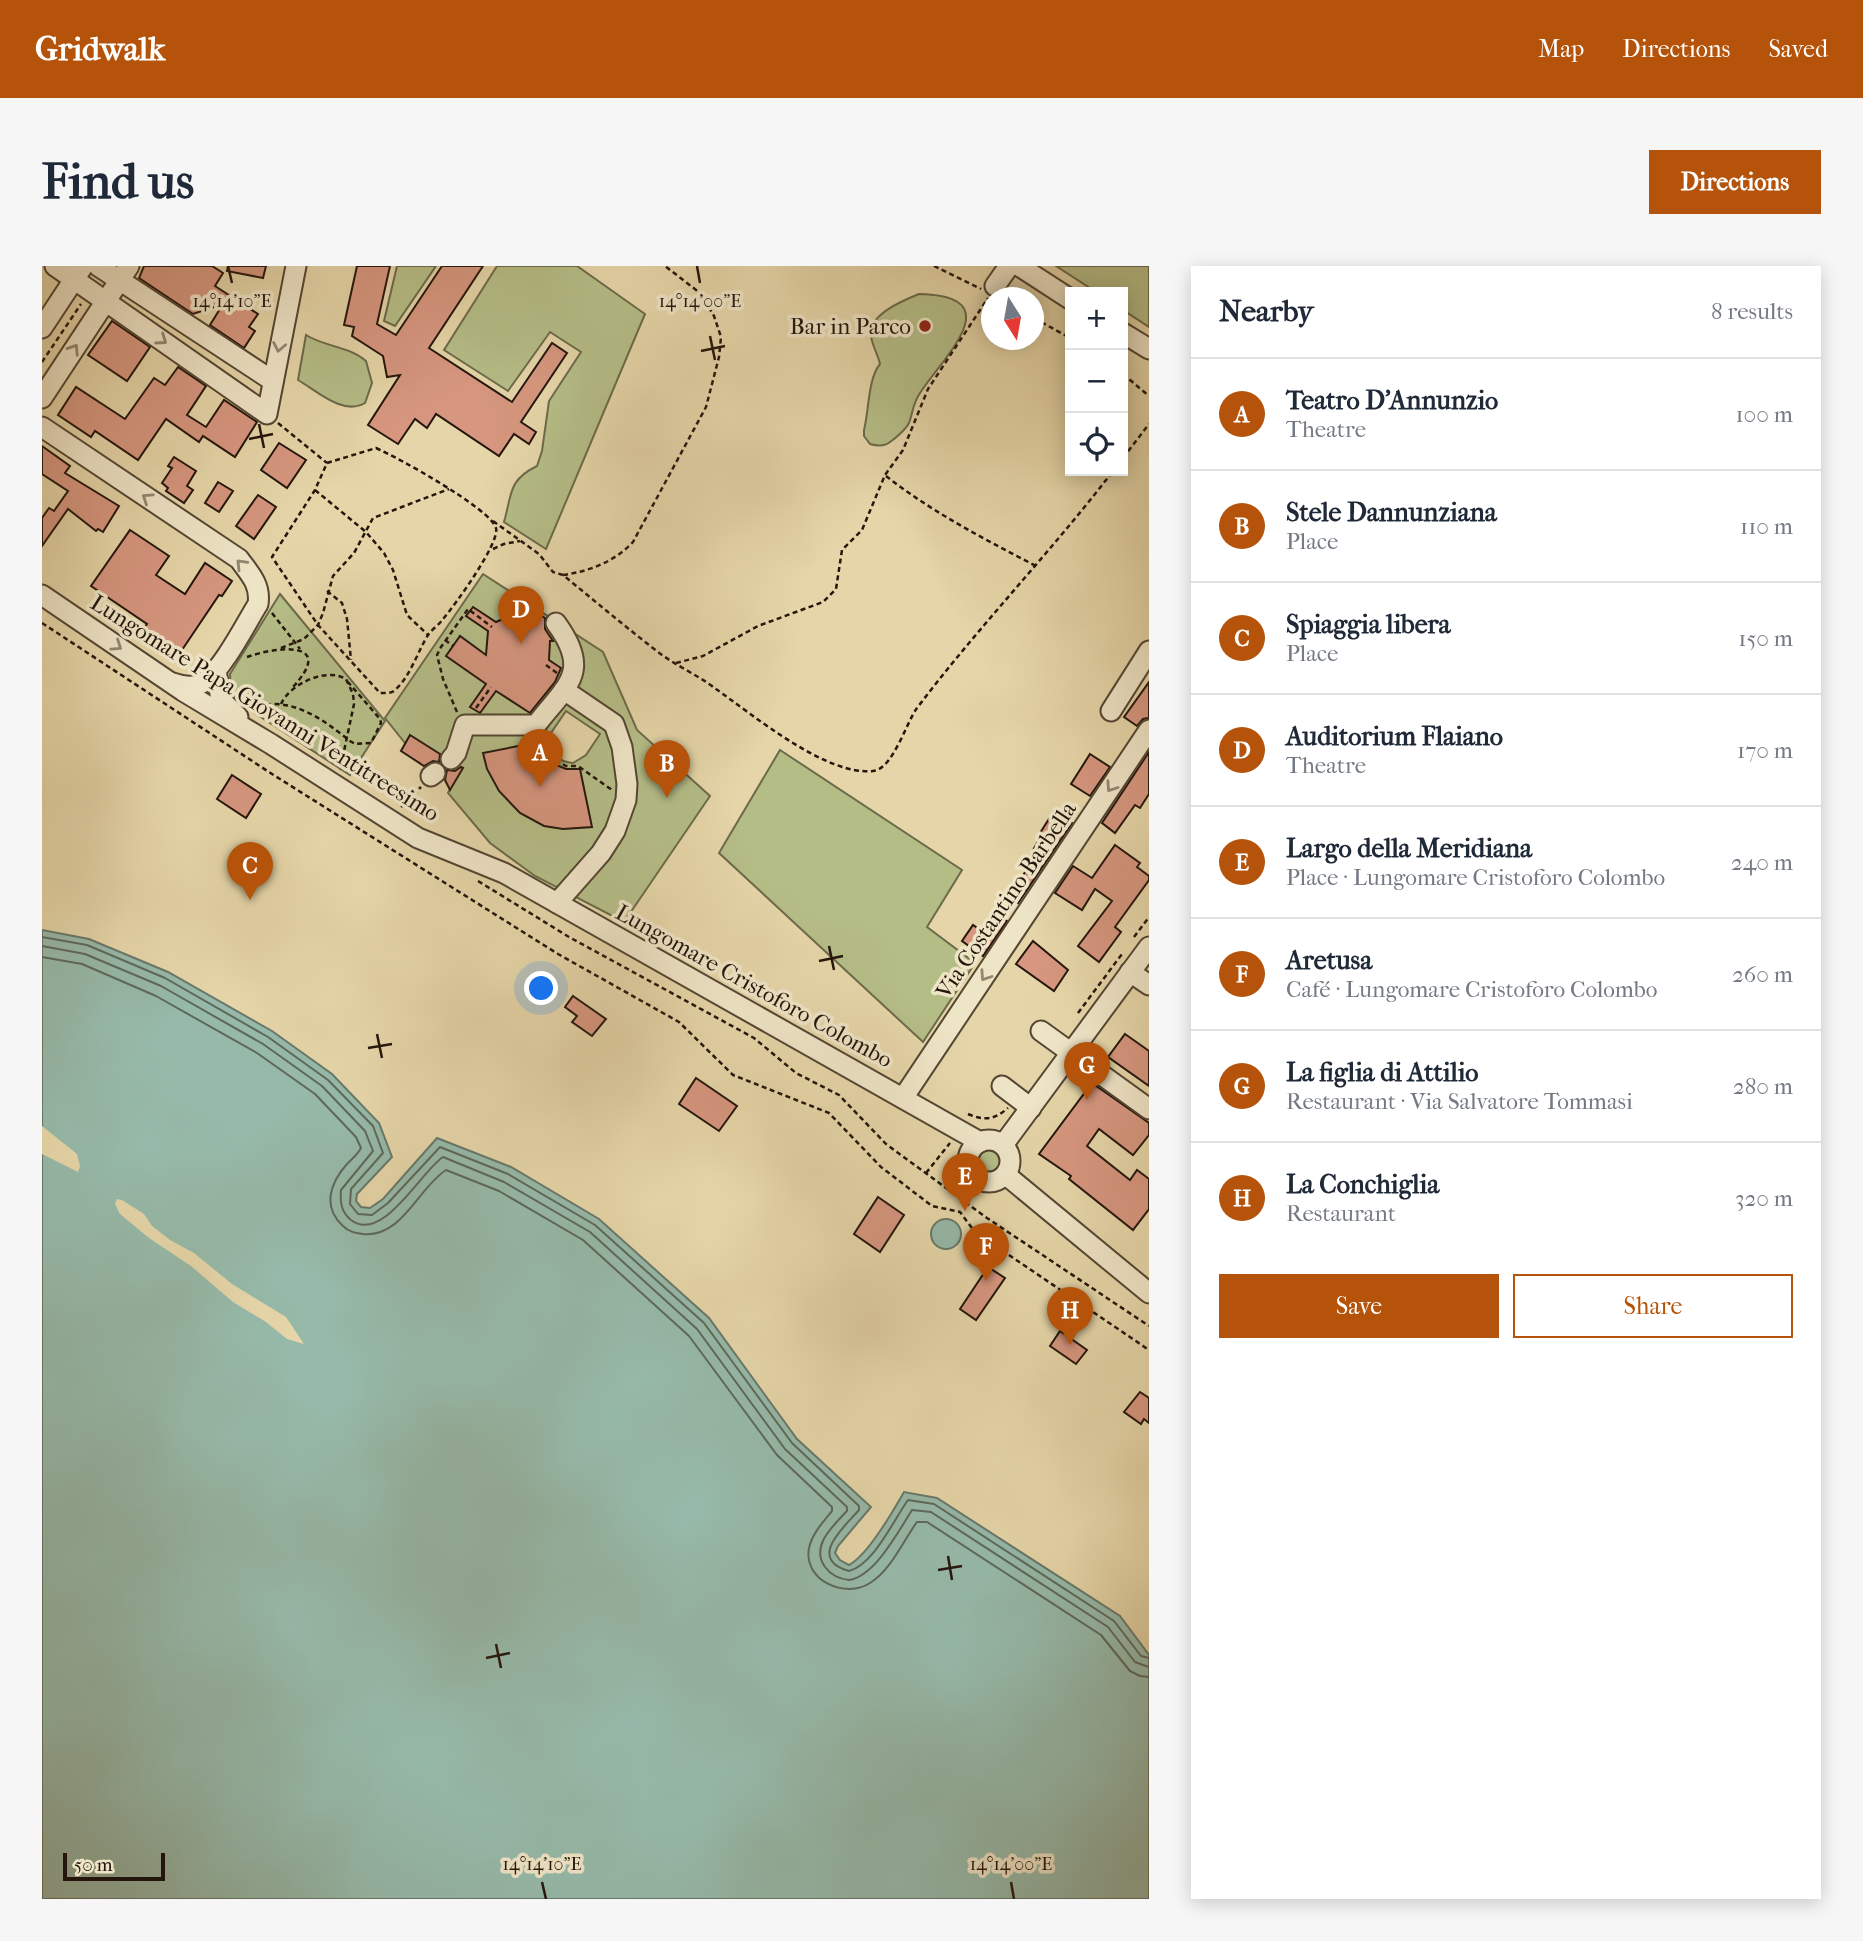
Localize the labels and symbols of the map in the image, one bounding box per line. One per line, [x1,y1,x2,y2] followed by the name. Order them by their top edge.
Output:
[981,287,1044,350] north arrow
[193,291,271,312] text: 14°14'10"E
[659,291,741,312] text: 14°14'00"E
[790,313,911,340] place label: Bar in Parco
[917,318,933,334] marker: Bar in Parco
[154,332,167,344] one-way arrow
[272,341,287,353] one-way arrow
[66,344,78,357] one-way arrow
[142,493,155,506] one-way arrow
[236,559,249,572] one-way arrow
[498,586,544,644] pin: D
[86,589,444,827] street label: Lungomare Papa Giovanni Ventitreesimo
[109,638,122,650] one-way arrow
[517,729,563,787] pin: A
[644,740,690,798] pin: B
[1106,779,1119,792] one-way arrow
[929,796,1082,1004] street label: Via Costantino Barbella
[227,842,273,900] pin: C
[611,899,897,1073] street label: Lungomare Cristoforo Colombo
[980,968,993,981] one-way arrow
[524,971,558,1005] your location
[1064,1042,1110,1100] pin: G
[942,1153,988,1211] pin: E
[963,1223,1009,1281] pin: F
[1047,1287,1093,1345] pin: H
[63,1850,164,1882] scale bar
[503,1854,581,1875] text: 14°14'10"E
[970,1854,1052,1875] text: 14°14'00"E

